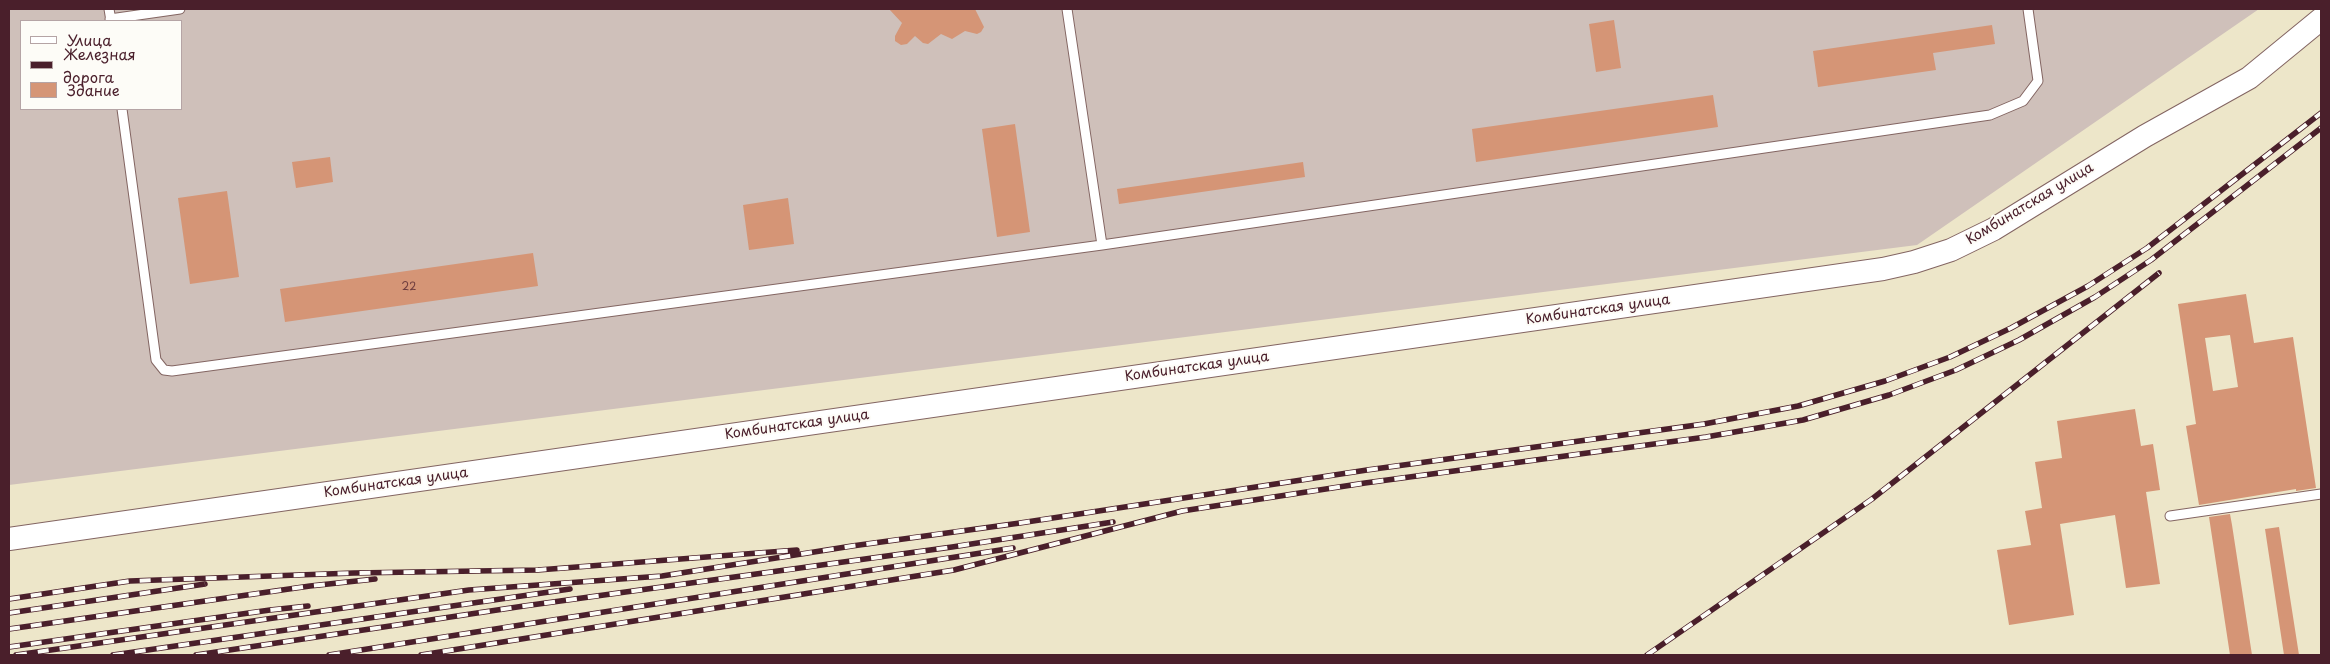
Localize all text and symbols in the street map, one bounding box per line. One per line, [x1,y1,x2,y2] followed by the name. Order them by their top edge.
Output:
[20,20,182,110] legend
[67,28,112,51] text: Улица
[63,42,136,88] text: Железная дорога
[67,78,120,101] text: Здание
[1963,159,2097,249] street label: Комбинатская улица
[402,280,416,294] house number: 22
[1525,292,1671,328] street label: Комбинатская улица
[1124,349,1270,385] street label: Комбинатская улица
[724,407,870,443] street label: Комбинатская улица
[323,465,469,501] street label: Комбинатская улица

